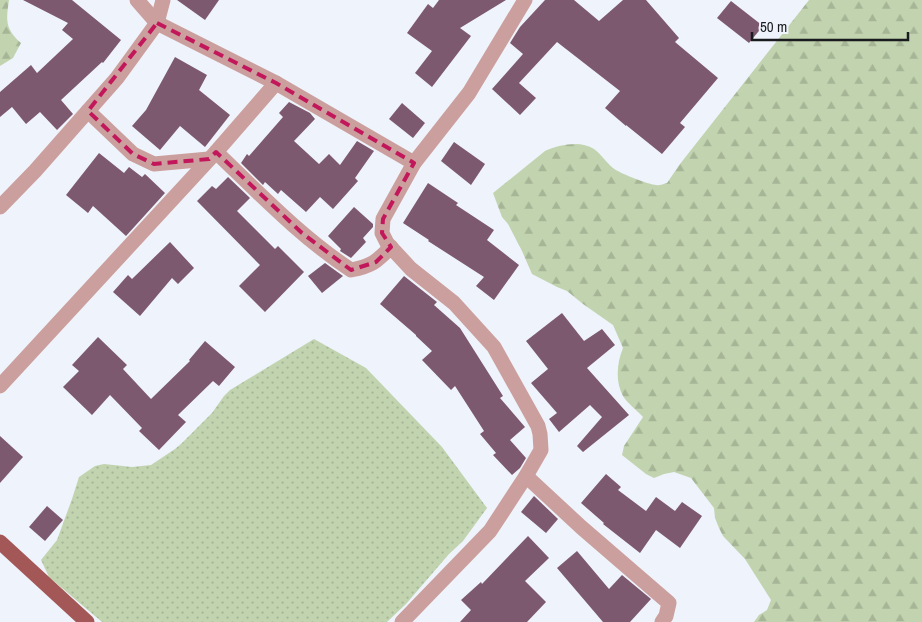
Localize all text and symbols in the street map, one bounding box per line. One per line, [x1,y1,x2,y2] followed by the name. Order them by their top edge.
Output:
[752,10,908,42] scale bar
[760,16,787,37] text: 50 m

